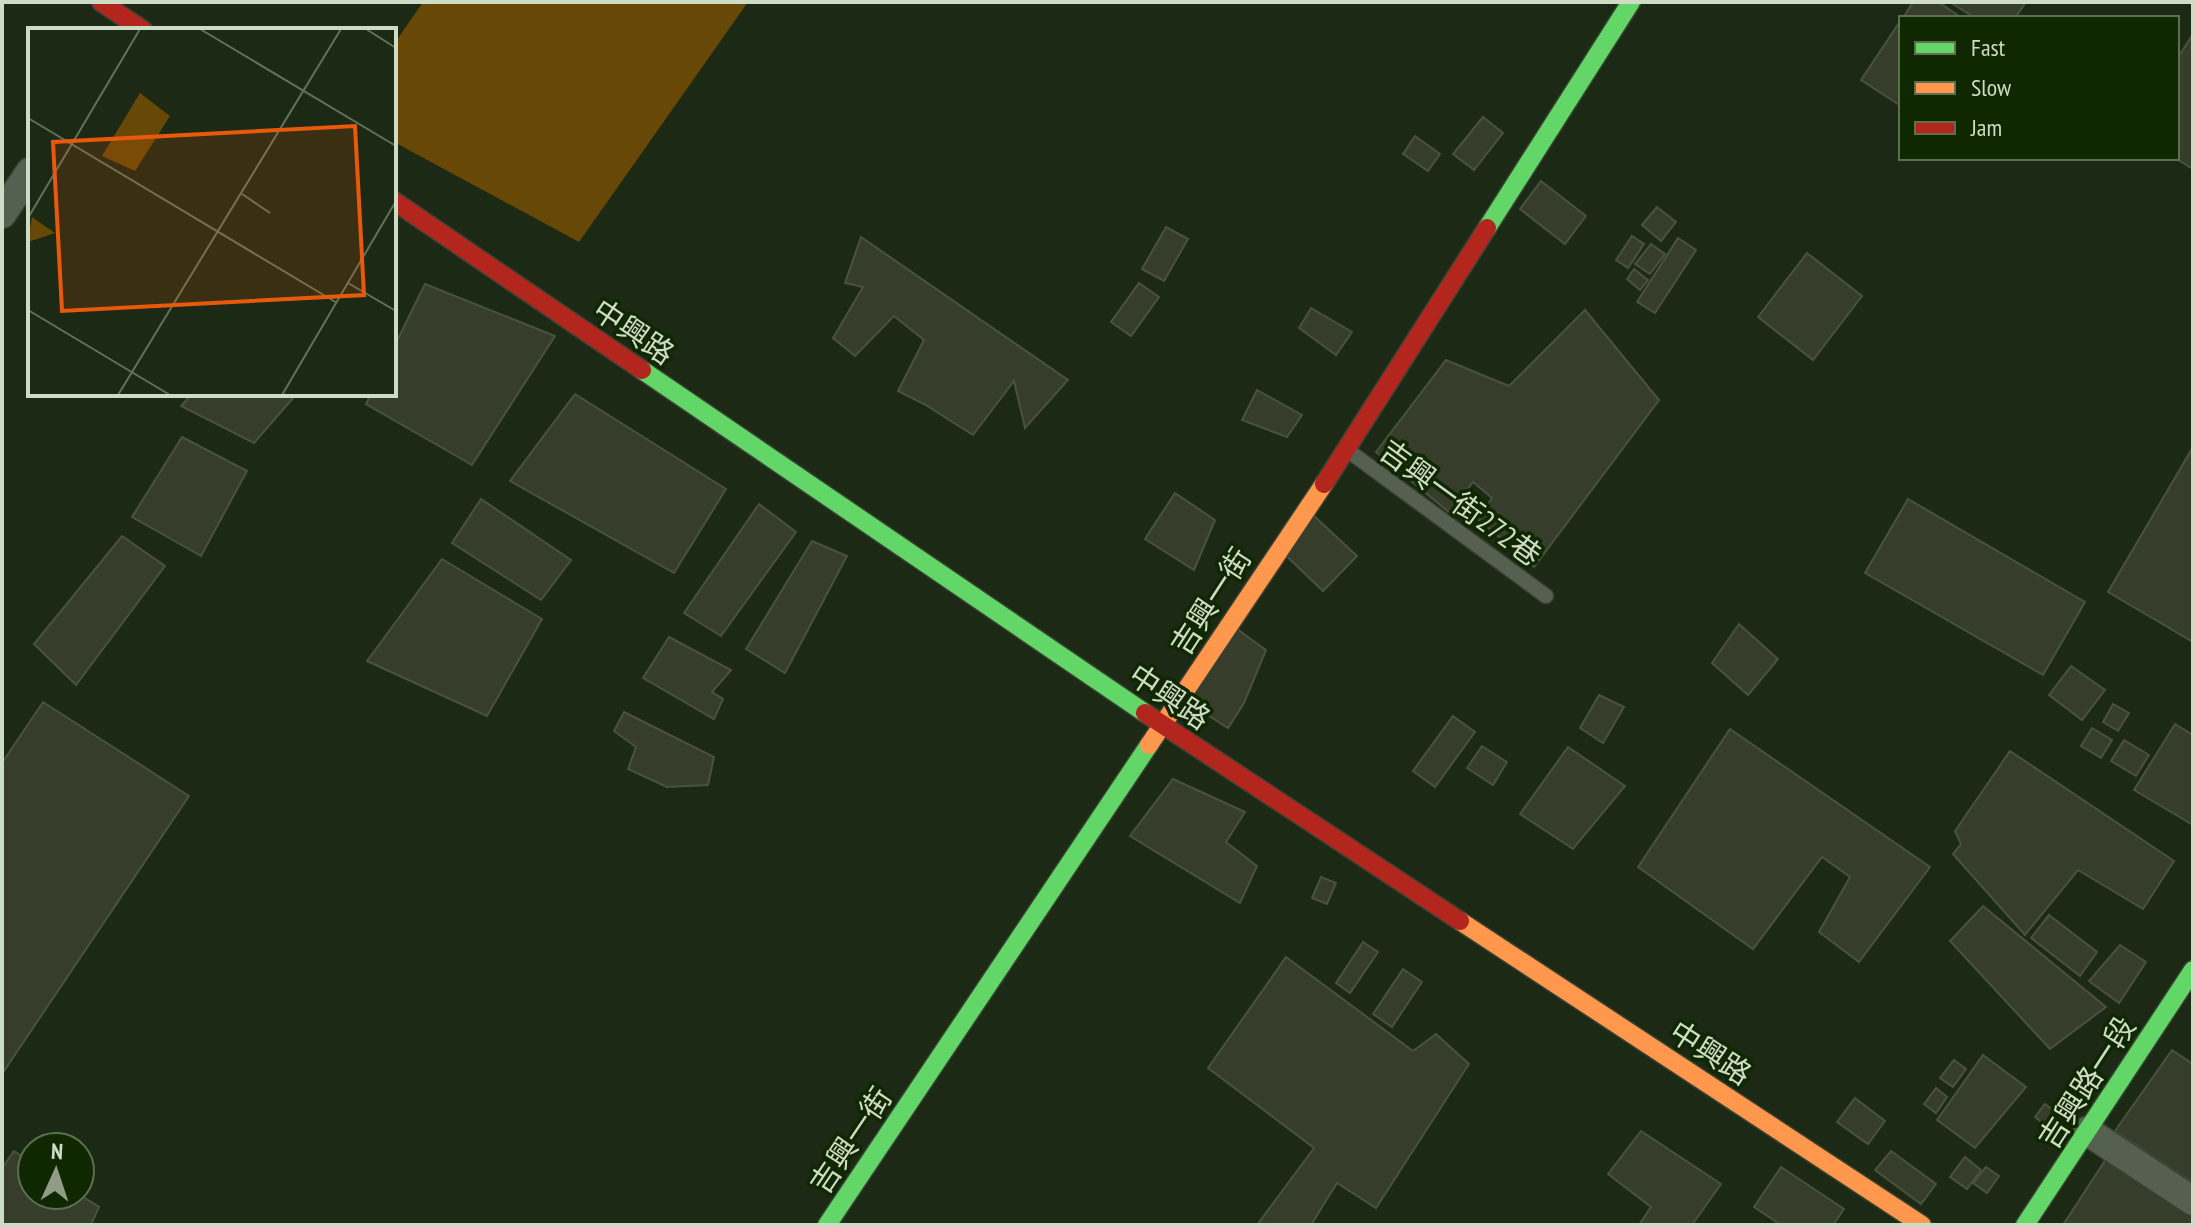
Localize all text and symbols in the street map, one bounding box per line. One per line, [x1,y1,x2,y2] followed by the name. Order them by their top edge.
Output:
[1899,16,2179,160] legend
[28,28,396,396] inset map
[1971,32,2006,63] text: Fast
[1971,72,2012,103] text: Slow
[1970,112,2002,143] text: Jam
[586,290,682,372] street label: 中興路
[1372,430,1550,574] street label: 吉興一街272巷
[1161,540,1259,662] street label: 吉興一街
[1122,655,1218,737] street label: 中興路
[2029,1008,2143,1156] street label: 吉興路一段
[1663,1011,1759,1093] street label: 中興路
[800,1079,900,1201] street label: 吉興一街
[16,1131,96,1211] north arrow
[50,1137,64,1165] text: N

